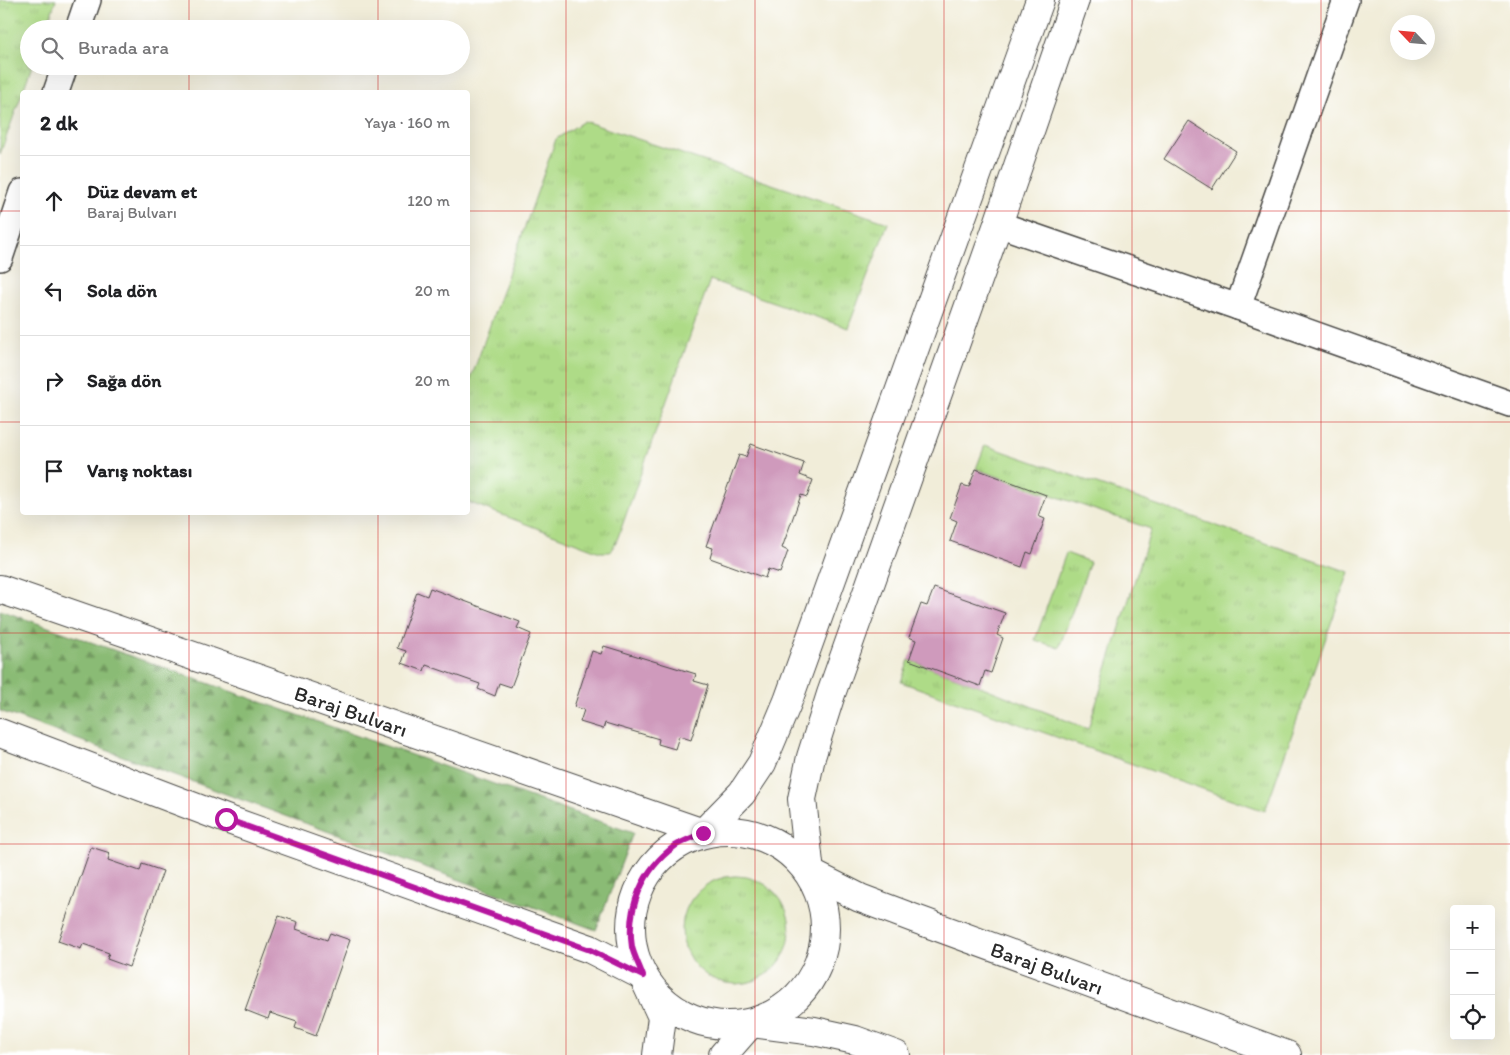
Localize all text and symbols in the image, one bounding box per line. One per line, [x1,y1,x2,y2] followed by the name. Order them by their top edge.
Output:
[1390,15,1435,60] north arrow
[20,20,470,75] search box
[38,34,66,62] icon: search
[78,36,169,59] text: Burada ara
[40,110,78,135] text: 2 dk
[365,113,450,132] text: Yaya · 160 m
[87,180,197,203] text: Düz devam et
[40,187,68,215] icon: ahead
[407,191,450,210] text: 120 m
[87,203,177,222] text: Baraj Bulvarı
[40,277,68,305] icon: left
[87,279,157,302] text: Sola dön
[415,281,450,300] text: 20 m
[40,367,68,395] icon: right
[87,369,161,392] text: Sağa dön
[415,371,450,390] text: 20 m
[40,457,68,485] icon: arrive
[87,459,192,482] text: Varış noktası
[291,680,411,742] street label: Baraj Bulvarı
[215,808,238,831] route start
[692,822,715,845] route end
[1450,905,1495,1040] map controls
[1450,905,1495,950] button: +
[987,936,1107,1000] street label: Baraj Bulvarı
[1450,950,1495,995] button: −
[1450,995,1495,1040] button: locate

